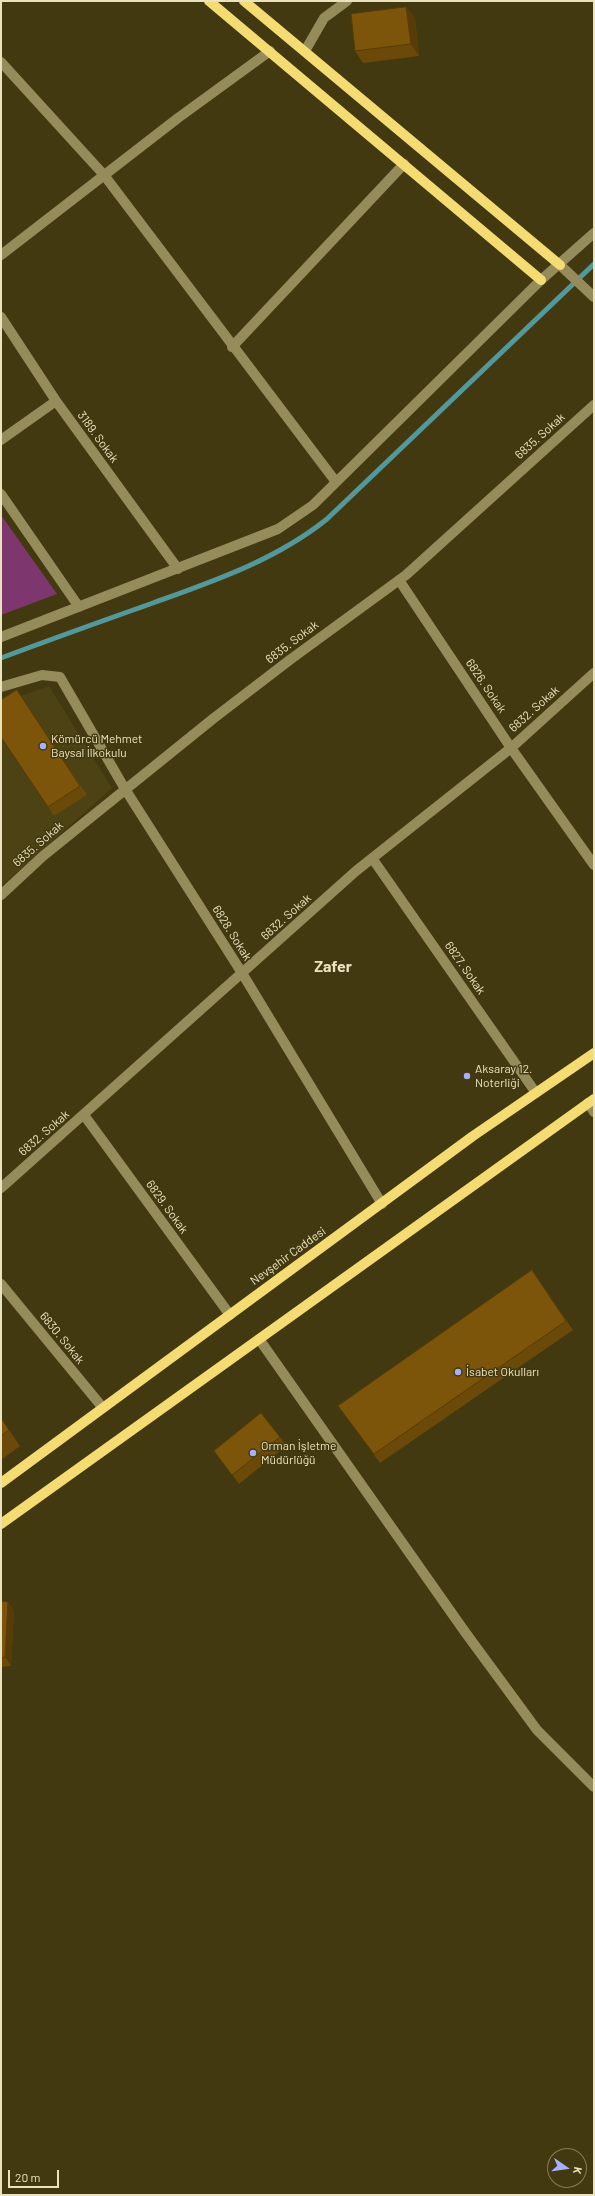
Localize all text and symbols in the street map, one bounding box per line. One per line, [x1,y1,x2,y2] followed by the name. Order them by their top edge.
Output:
[75,408,121,466] street label: 3189. Sokak
[512,410,568,462] street label: 6835. Sokak
[263,618,321,666] street label: 6835. Sokak
[463,656,509,716] street label: 6826. Sokak
[506,683,562,735] street label: 6832. Sokak
[51,732,142,760] place label: Kömürcü Mehmet Baysal İlkokulu
[38,741,48,751] marker: Kömürcü Mehmet Baysal İlkokulu
[10,818,66,870] street label: 6835. Sokak
[258,891,314,943] street label: 6832. Sokak
[209,903,255,963] street label: 6828. Sokak
[442,939,488,997] street label: 6827. Sokak
[314,957,352,977] district label: Zafer
[475,1062,532,1090] place label: Aksaray 12. Noterliği
[462,1071,472,1081] marker: Aksaray 12. Noterliği
[16,1107,72,1159] street label: 6832. Sokak
[143,1178,191,1236] street label: 6829. Sokak
[247,1224,329,1288] street label: Nevşehir Caddesi
[37,1309,87,1367] street label: 6830. Sokak
[466,1365,539,1379] place label: İsabet Okulları
[453,1367,463,1377] marker: İsabet Okulları
[261,1439,336,1467] place label: Orman İşletme Müdürlüğü
[248,1448,258,1458] marker: Orman İşletme Müdürlüğü
[547,2148,587,2188] north arrow
[10,2162,61,2188] scale bar
[571,2166,585,2175] text: K
[15,2170,41,2184] text: 20 m

